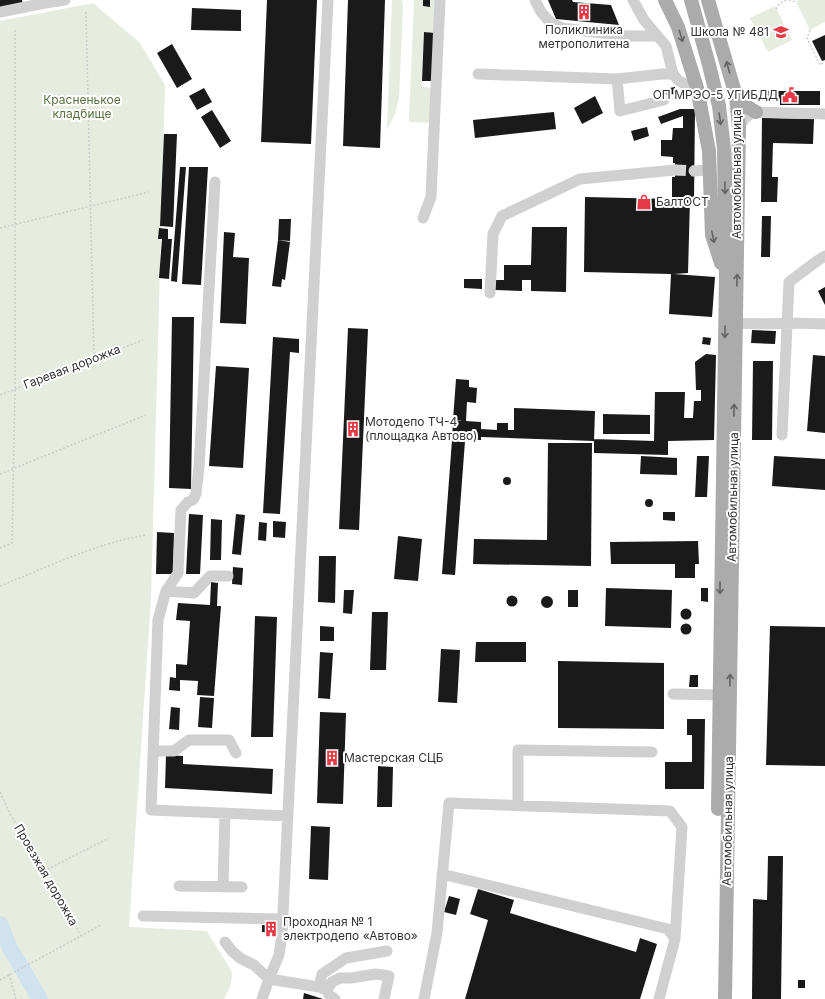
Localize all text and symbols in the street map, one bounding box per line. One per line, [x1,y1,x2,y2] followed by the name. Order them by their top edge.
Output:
[575,3,593,21] building icon: Поликлиника метрополитена
[538,22,630,51] place label: Поликлиника метрополитена
[772,23,790,41] school or university icon: Школа № 481
[691,24,769,39] place label: Школа № 481
[678,29,685,42] one-way arrow
[724,61,731,74] one-way arrow
[781,86,799,104] public building icon: ОП МРЭО-5 УГИБДД
[653,87,778,102] place label: ОП МРЭО-5 УГИБДД
[43,92,121,121] park label: Красненькое кладбище
[729,109,744,239] street label: Автомобильная улица
[716,112,724,125] one-way arrow
[721,181,729,194] one-way arrow
[635,193,653,211] shop icon: БалтОСТ
[656,194,709,209] place label: БалтОСТ
[709,230,717,243] one-way arrow
[733,274,741,287] one-way arrow
[721,325,729,338] one-way arrow
[21,341,122,392] street label: Гаревая дорожка
[731,404,738,417] one-way arrow
[365,414,477,443] place label: Мотодепо ТЧ-4 (площадка Автово)
[344,420,362,438] building icon: Мотодепо ТЧ-4 (площадка Автово)
[724,432,741,562] street label: Автомобильная улица
[717,581,724,594] one-way arrow
[726,674,734,687] one-way arrow
[323,749,341,767] building icon: Мастерская СЦБ
[344,750,444,765] place label: Мастерская СЦБ
[719,756,736,886] street label: Автомобильная улица
[11,821,82,928] street label: Проезжая дорожка
[283,914,418,943] place label: Проходная № 1 электродепо «Автово»
[262,920,280,938] building icon: Проходная № 1 электродепо «Автово»

